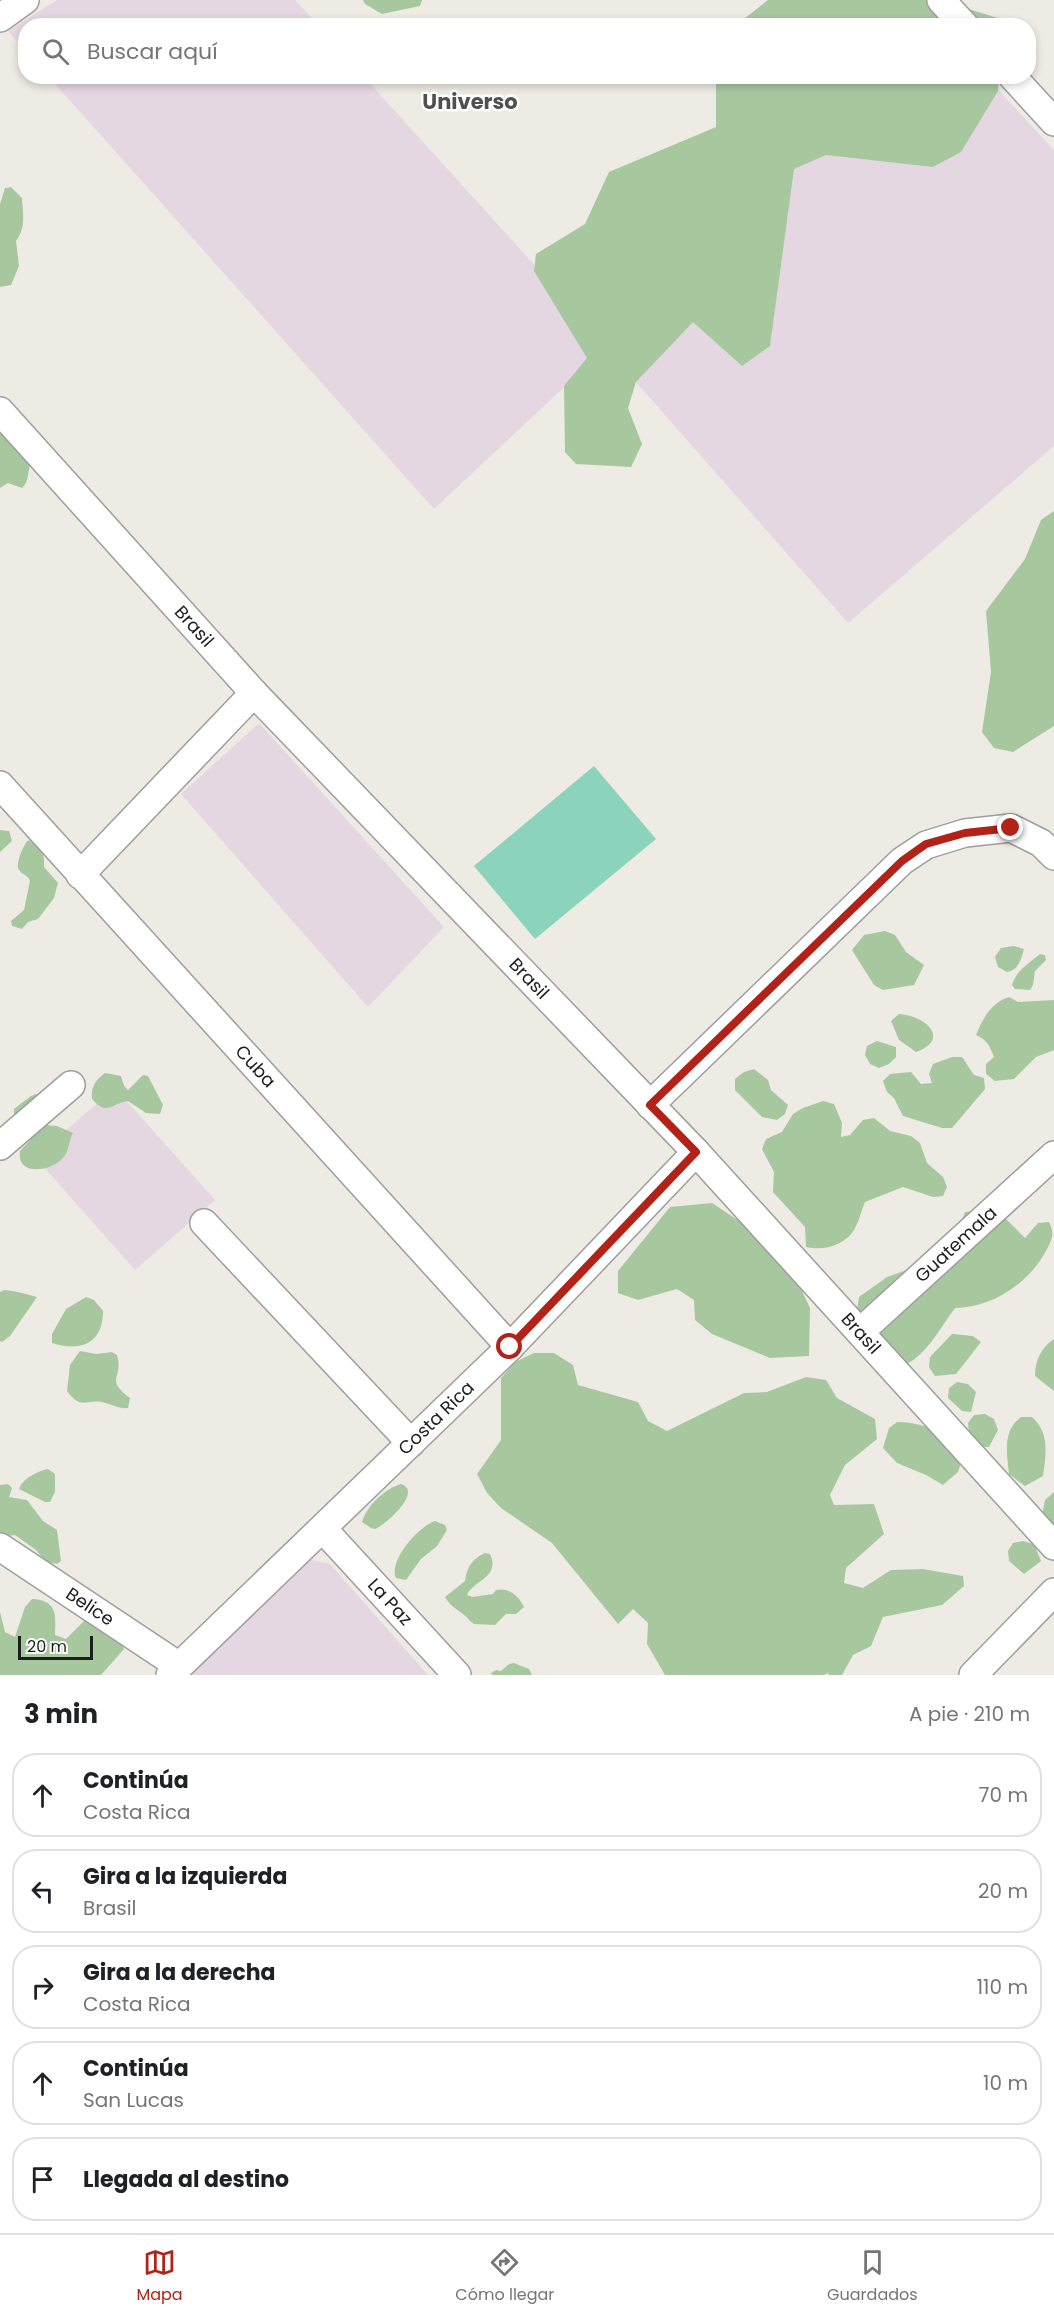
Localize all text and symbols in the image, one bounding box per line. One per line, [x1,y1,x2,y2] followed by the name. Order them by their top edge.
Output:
[18,18,1036,84] search box
[39,35,72,68] icon: search
[87,36,218,67] text: Buscar aquí
[422,87,518,116] district label: Universo
[169,600,220,652] street label: Brasil
[997,814,1023,840] route end
[504,952,555,1004] street label: Brasil
[230,1039,282,1093] street label: Cuba
[909,1200,1002,1288] street label: Guatemala
[836,1307,887,1359] street label: Brasil
[496,1333,522,1359] route start
[392,1375,479,1460] street label: Costa Rica
[362,1573,418,1631] street label: La Paz
[61,1581,119,1632] street label: Belice
[18,1633,93,1660] scale bar
[27,1635,67,1658] text: 20 m
[24,1696,98,1732] text: 3 min
[909,1700,1030,1728] text: A pie · 210 m
[83,1765,189,1796] text: Continúa
[26,1779,59,1812] icon: ahead
[979,1781,1028,1809] text: 70 m
[83,1798,191,1826] text: Costa Rica
[83,1861,287,1892] text: Gira a la izquierda
[26,1875,59,1908] icon: left
[978,1877,1028,1905] text: 20 m
[83,1894,137,1922] text: Brasil
[83,1957,276,1988] text: Gira a la derecha
[26,1971,59,2004] icon: right
[977,1973,1028,2001] text: 110 m
[83,1990,191,2018] text: Costa Rica
[83,2053,189,2084] text: Continúa
[26,2067,59,2100] icon: ahead
[983,2069,1028,2097] text: 10 m
[83,2086,184,2114] text: San Lucas
[26,2163,59,2196] icon: arrive
[83,2164,289,2195] text: Llegada al destino
[136,2246,183,2307] tab: Mapa
[455,2246,554,2307] tab: Cómo llegar
[827,2246,918,2307] tab: Guardados

